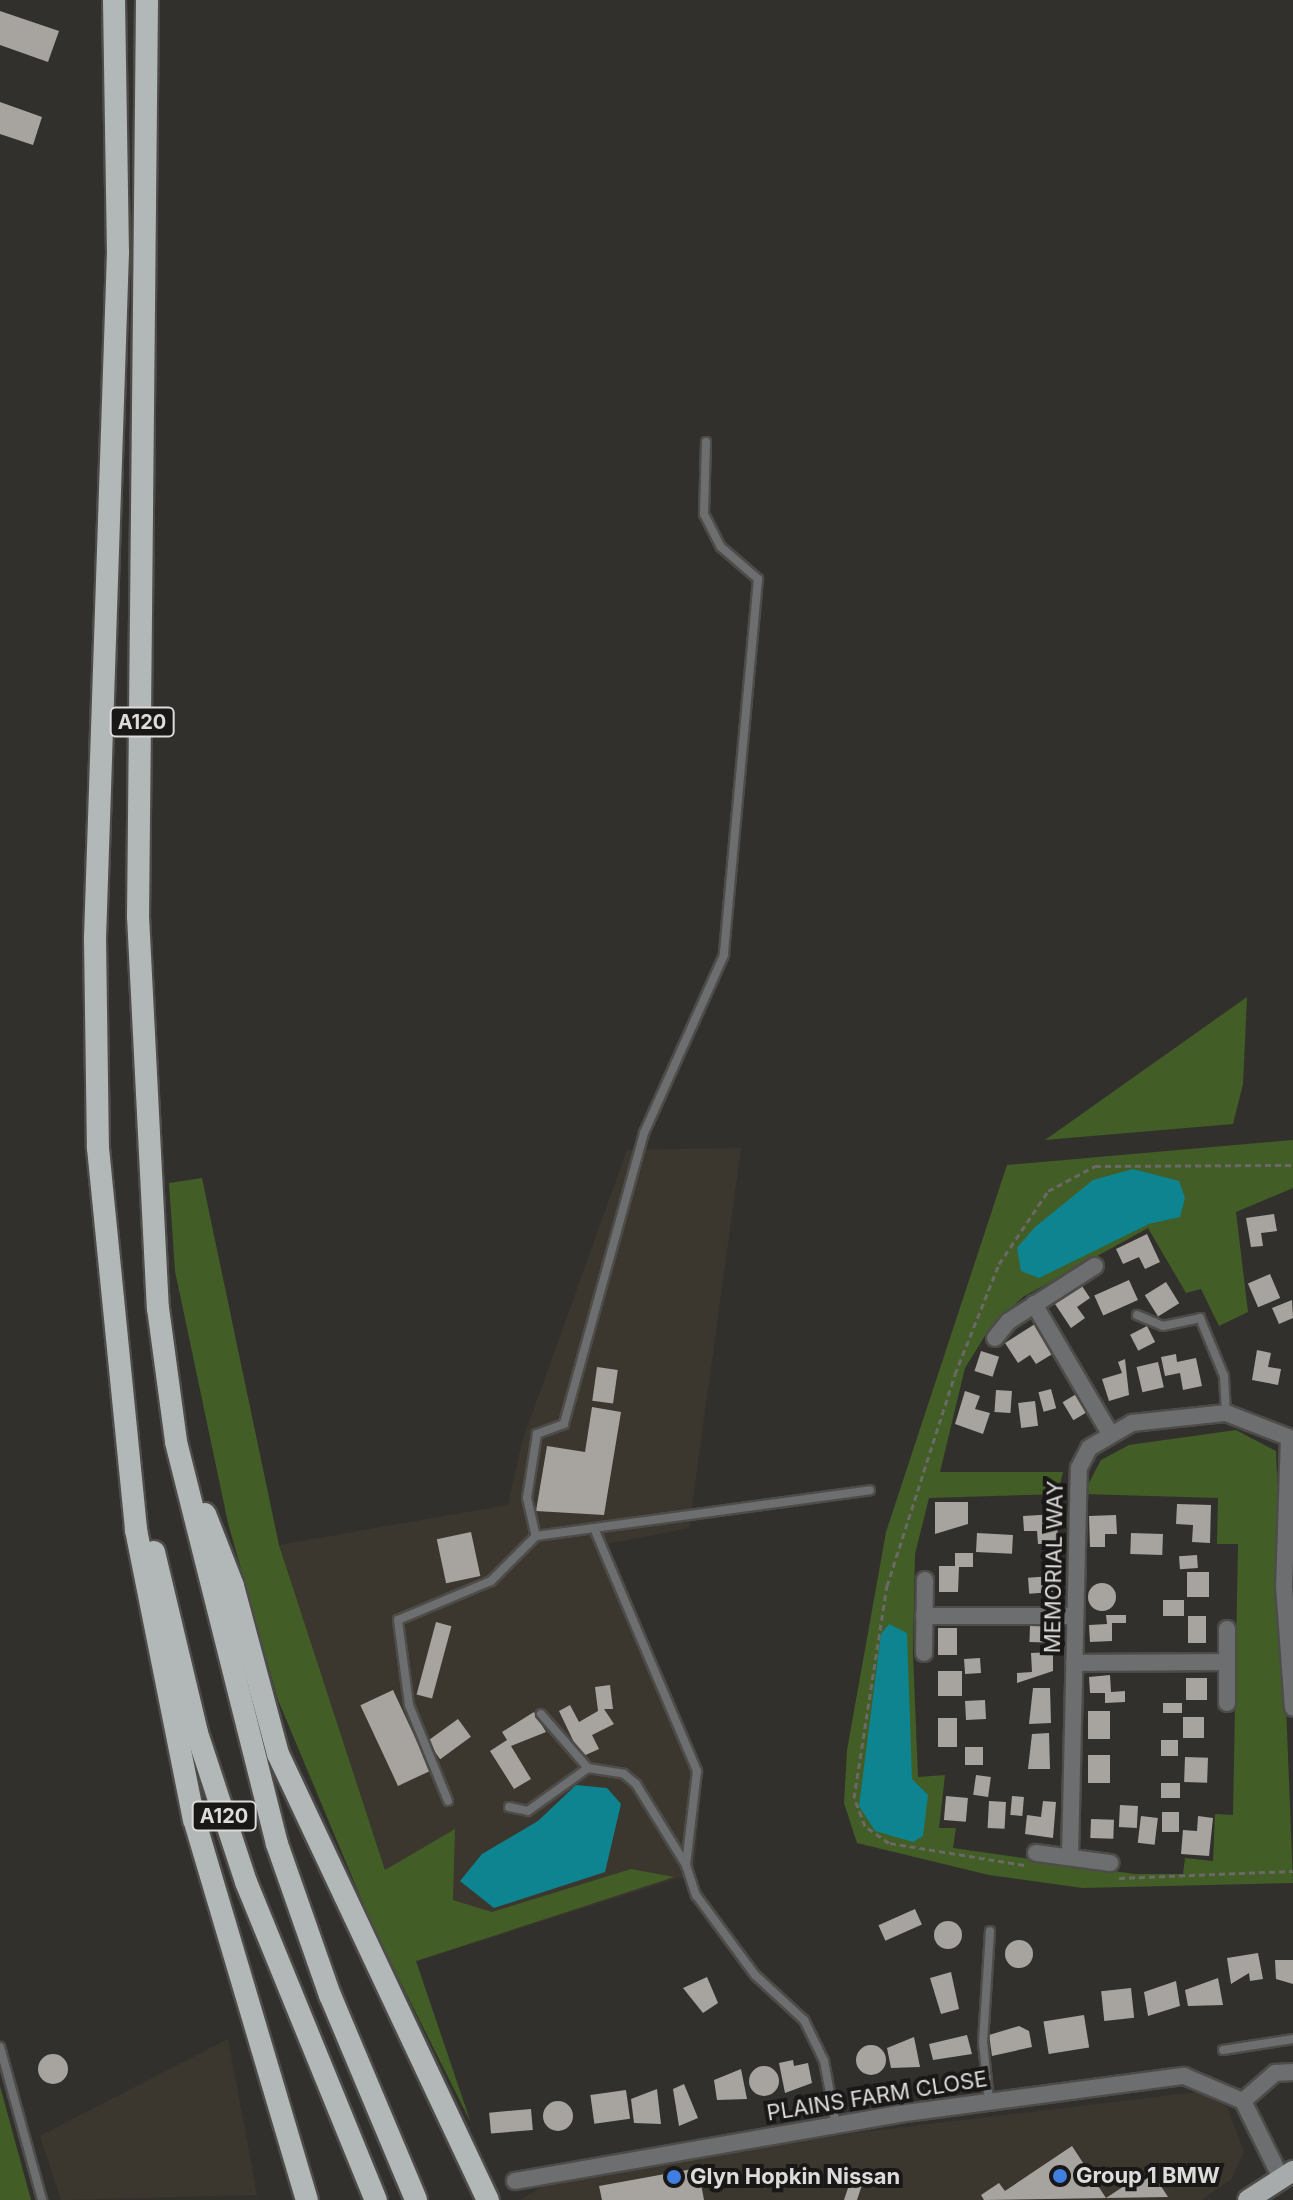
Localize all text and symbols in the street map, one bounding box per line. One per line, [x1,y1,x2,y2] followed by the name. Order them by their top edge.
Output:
[108,706,176,738] road number: A120
[1039,1480,1069,1654] street label: MEMORIAL WAY
[190,1800,258,1832] road number: A120
[765,2066,989,2126] street label: PLAINS FARM CLOSE
[1076,2163,1220,2189] place label: Group 1 BMW
[690,2164,900,2190] place label: Glyn Hopkin Nissan
[1051,2167,1069,2185] marker: Group 1 BMW
[665,2168,683,2186] marker: Glyn Hopkin Nissan

